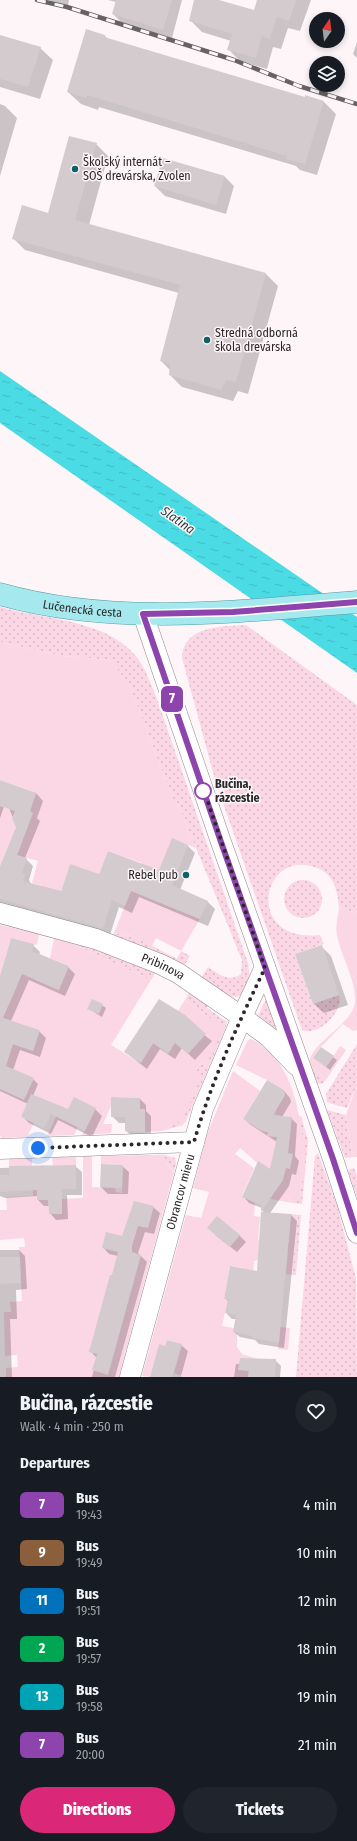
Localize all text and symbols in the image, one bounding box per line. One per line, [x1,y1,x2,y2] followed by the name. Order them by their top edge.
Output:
[309,12,345,48] north arrow
[309,12,345,92] map controls
[309,56,345,92] button: layers
[83,154,191,183] place label: Školský internát – SOŠ drevárska, Zvolen
[70,164,80,174] marker: Školský internát – SOŠ drevárska, Zvolen
[215,326,298,354] place label: Stredná odborná škola drevárska
[202,335,212,345] marker: Stredná odborná škola drevárska
[158,503,198,537] water label: Slatina
[42,597,123,620] street label: Lučenecká cesta
[159,686,185,712] line badge: 7
[169,690,175,707] text: 7
[215,777,260,805] place label: Bučina, rázcestie
[194,782,212,800] marker: Bučina, rázcestie
[128,868,178,882] place label: Rebel pub
[181,870,191,880] marker: Rebel pub
[139,950,188,983] street label: Pribinova
[28,1138,48,1158] your location
[163,1152,197,1231] street label: Obrancov mieru
[295,1390,337,1432] button: heart
[20,1392,153,1415] text: Bučina, rázcestie
[20,1419,124,1434] text: Walk · 4 min · 250 m
[20,1454,90,1472] text: Departures
[76,1489,99,1507] text: Bus
[39,1496,45,1513] text: 7
[303,1496,337,1514] text: 4 min
[76,1507,102,1522] text: 19:43
[76,1537,99,1555] text: Bus
[38,1544,46,1561] text: 9
[297,1544,337,1562] text: 10 min
[76,1555,102,1570] text: 19:49
[76,1585,99,1603] text: Bus
[36,1592,48,1609] text: 11
[298,1592,337,1610] text: 12 min
[76,1603,101,1618] text: 19:51
[76,1633,99,1651] text: Bus
[39,1640,45,1657] text: 2
[297,1640,337,1658] text: 18 min
[76,1651,101,1666] text: 19:57
[76,1681,99,1699] text: Bus
[36,1688,48,1705] text: 13
[297,1688,337,1706] text: 19 min
[76,1699,103,1714] text: 19:58
[76,1729,99,1747] text: Bus
[39,1736,45,1753] text: 7
[298,1736,337,1754] text: 21 min
[76,1747,105,1762] text: 20:00
[20,1787,175,1833] button: Directions
[183,1787,337,1833] button: Tickets

